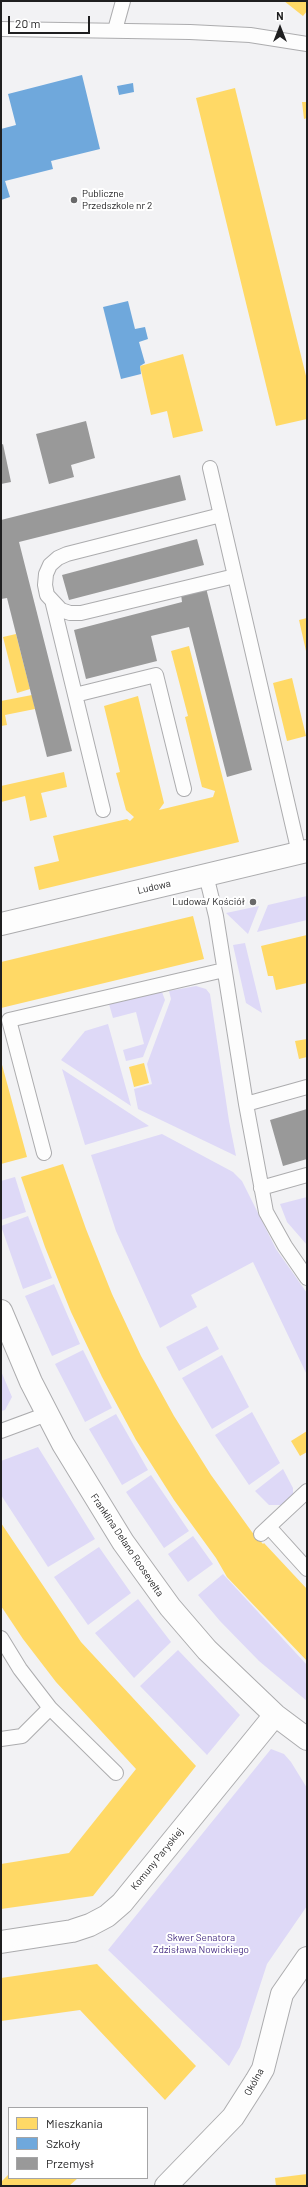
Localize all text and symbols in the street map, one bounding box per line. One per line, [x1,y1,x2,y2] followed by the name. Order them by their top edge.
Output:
[10,8,92,34] scale bar
[260,8,300,48] north arrow
[276,9,284,22] text: N
[15,16,41,30] text: 20 m
[82,188,152,212] place label: Publiczne Przedszkole nr 2
[69,195,79,205] marker: Publiczne Przedszkole nr 2
[136,877,172,897] street label: Ludowa
[172,896,245,908] place label: Ludowa/ Kościół
[248,897,258,907] marker: Ludowa/ Kościół
[88,1491,166,1599] street label: Franklina Delano Roosevelta
[128,1826,186,1892] street label: Komuny Paryskiej
[153,1932,249,1956] park label: Skwer Senatora Zdzisława Nowickiego
[242,2066,266,2098] street label: Okólna
[8,2107,148,2179] legend
[46,2116,103,2130] text: Mieszkania
[46,2136,80,2150] text: Szkoły
[46,2156,94,2170] text: Przemysł

